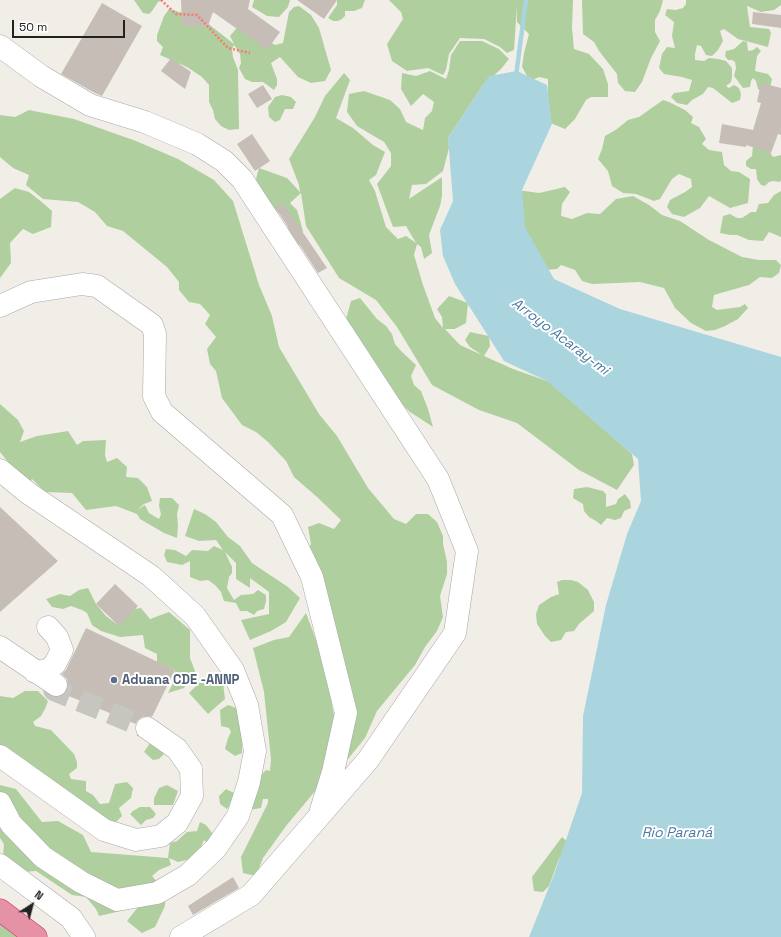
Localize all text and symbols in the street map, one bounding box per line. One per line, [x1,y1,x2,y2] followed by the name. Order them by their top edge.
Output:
[14,12,127,38] scale bar
[19,19,47,35] text: 50 m
[508,295,612,379] water label: Arroyo Acaray-mi
[122,672,239,688] place label: Aduana CDE -ANNP
[109,675,119,685] marker: Aduana CDE -ANNP
[642,825,712,841] water label: Rio Paraná
[12,885,52,925] north arrow
[32,887,46,903] text: N

